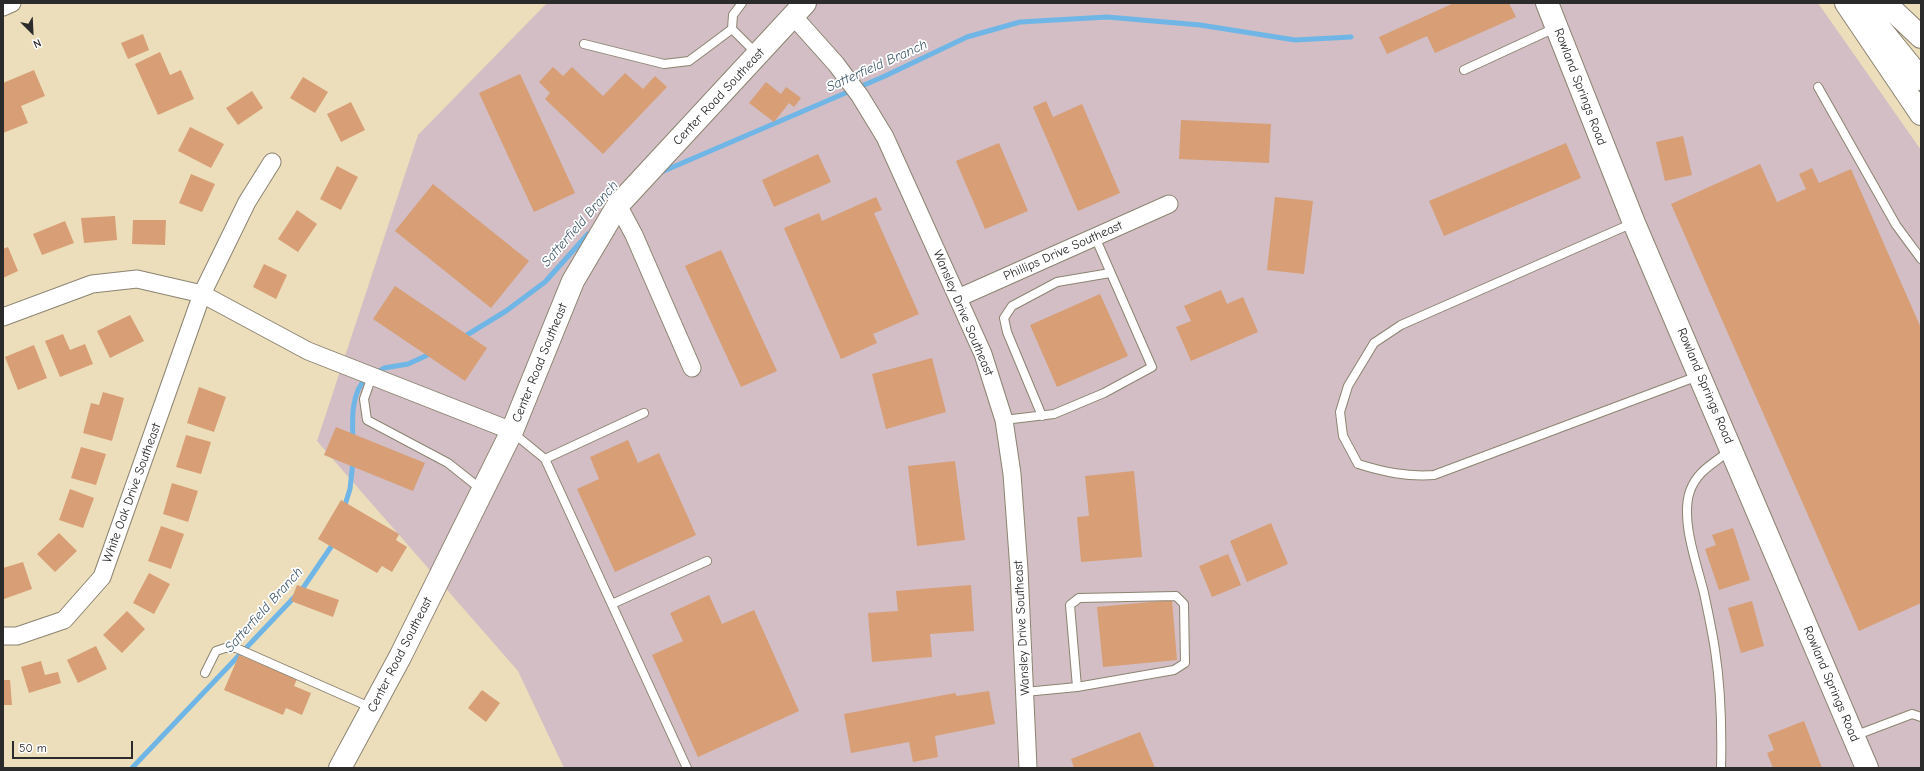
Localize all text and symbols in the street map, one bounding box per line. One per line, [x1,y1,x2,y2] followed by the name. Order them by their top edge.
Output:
[12,12,52,52] north arrow
[1550,26,1610,148] street label: Rowland Springs Road
[31,36,43,51] text: N
[824,36,930,96] water label: Satterfield Branch
[670,45,768,149] street label: Center Road Southeast
[538,177,622,271] water label: Satterfield Branch
[1001,218,1125,284] street label: Phillips Drive Southeast
[929,248,997,378] street label: Wansley Drive Southeast
[509,301,571,425] street label: Center Road Southeast
[1674,326,1736,446] street label: Rowland Springs Road
[100,421,164,565] street label: White Oak Drive Southeast
[1011,560,1033,696] street label: Wansley Drive Southeast
[221,564,307,656] water label: Satterfield Branch
[364,595,436,715] street label: Center Road Southeast
[1800,624,1862,744] street label: Rowland Springs Road
[14,733,135,759] scale bar
[19,741,47,755] text: 50 m

